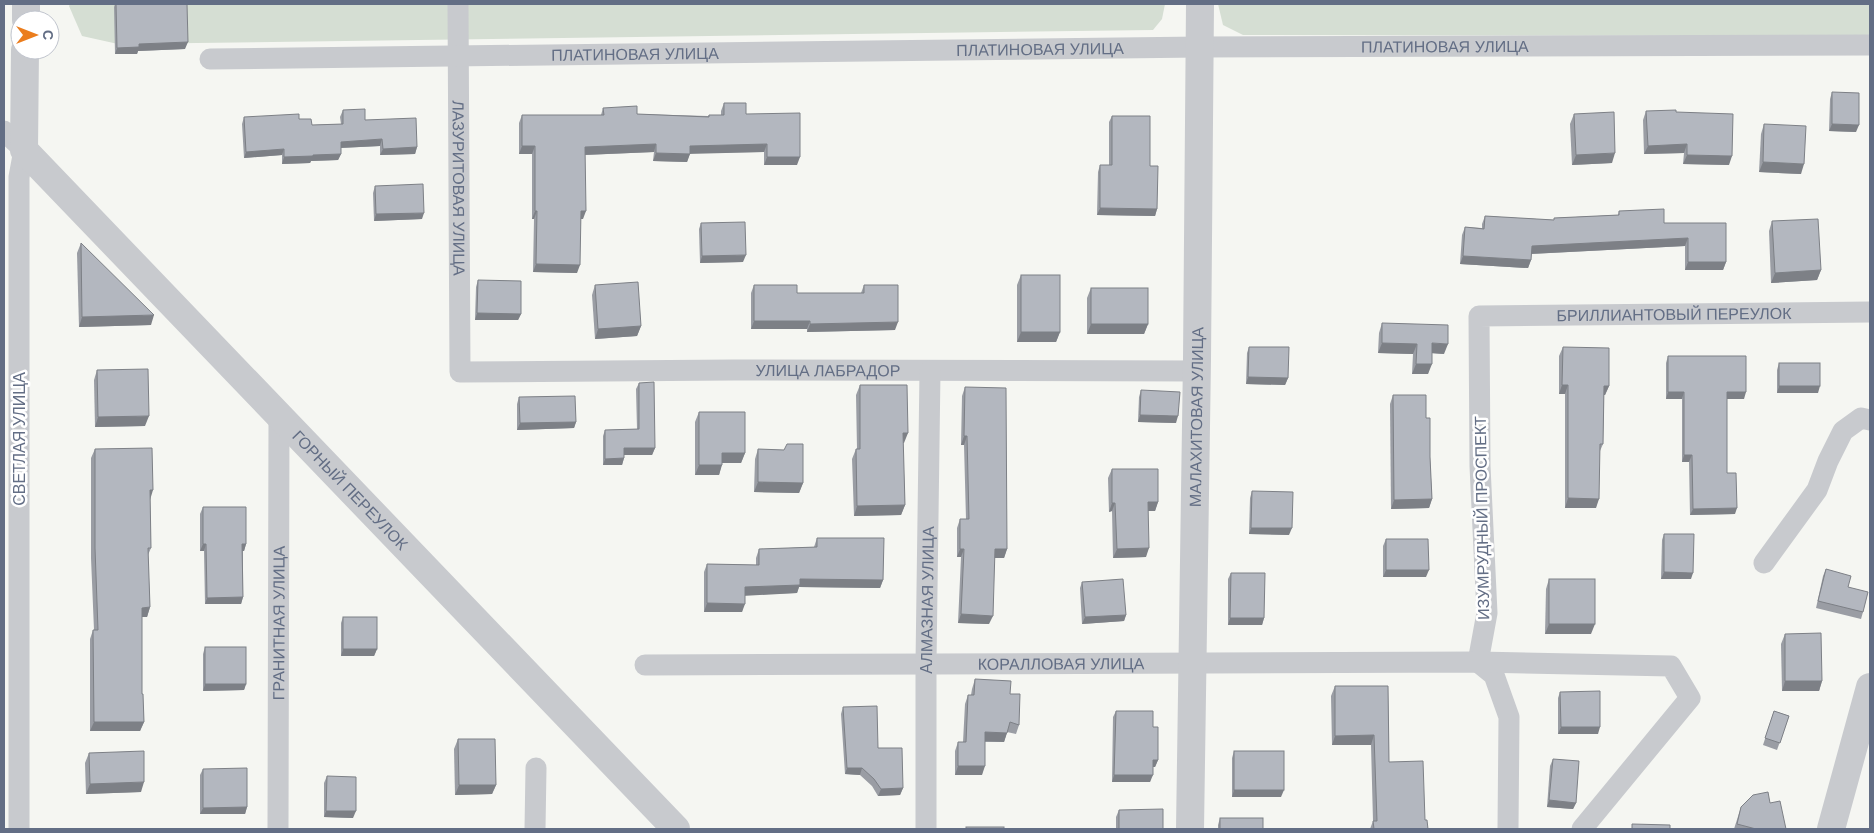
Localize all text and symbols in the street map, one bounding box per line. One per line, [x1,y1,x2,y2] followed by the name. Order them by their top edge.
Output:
[10,10,60,60] north arrow
[40,30,56,40] text: С
[1361,38,1529,55] street label: ПЛАТИНОВАЯ УЛИЦА
[956,39,1124,58] street label: ПЛАТИНОВАЯ УЛИЦА
[551,44,719,63] street label: ПЛАТИНОВАЯ УЛИЦА
[450,100,468,276] street label: ЛАЗУРИТОВАЯ УЛИЦА
[1556,304,1792,324] street label: БРИЛЛИАНТОВЫЙ ПЕРЕУЛОК
[1186,327,1206,507] street label: МАЛАХИТОВАЯ УЛИЦА
[755,362,901,379] street label: УЛИЦА ЛАБРАДОР
[11,372,28,506] street label: СВЕТЛАЯ УЛИЦА
[1471,416,1492,620] street label: ИЗУМРУДНЫЙ ПРОСПЕКТ
[289,427,412,553] street label: ГОРНЫЙ ПЕРЕУЛОК
[918,526,936,674] street label: АЛМАЗНАЯ УЛИЦА
[270,546,287,700] street label: ГРАНИТНАЯ УЛИЦА
[978,655,1145,672] street label: КОРАЛЛОВАЯ УЛИЦА

